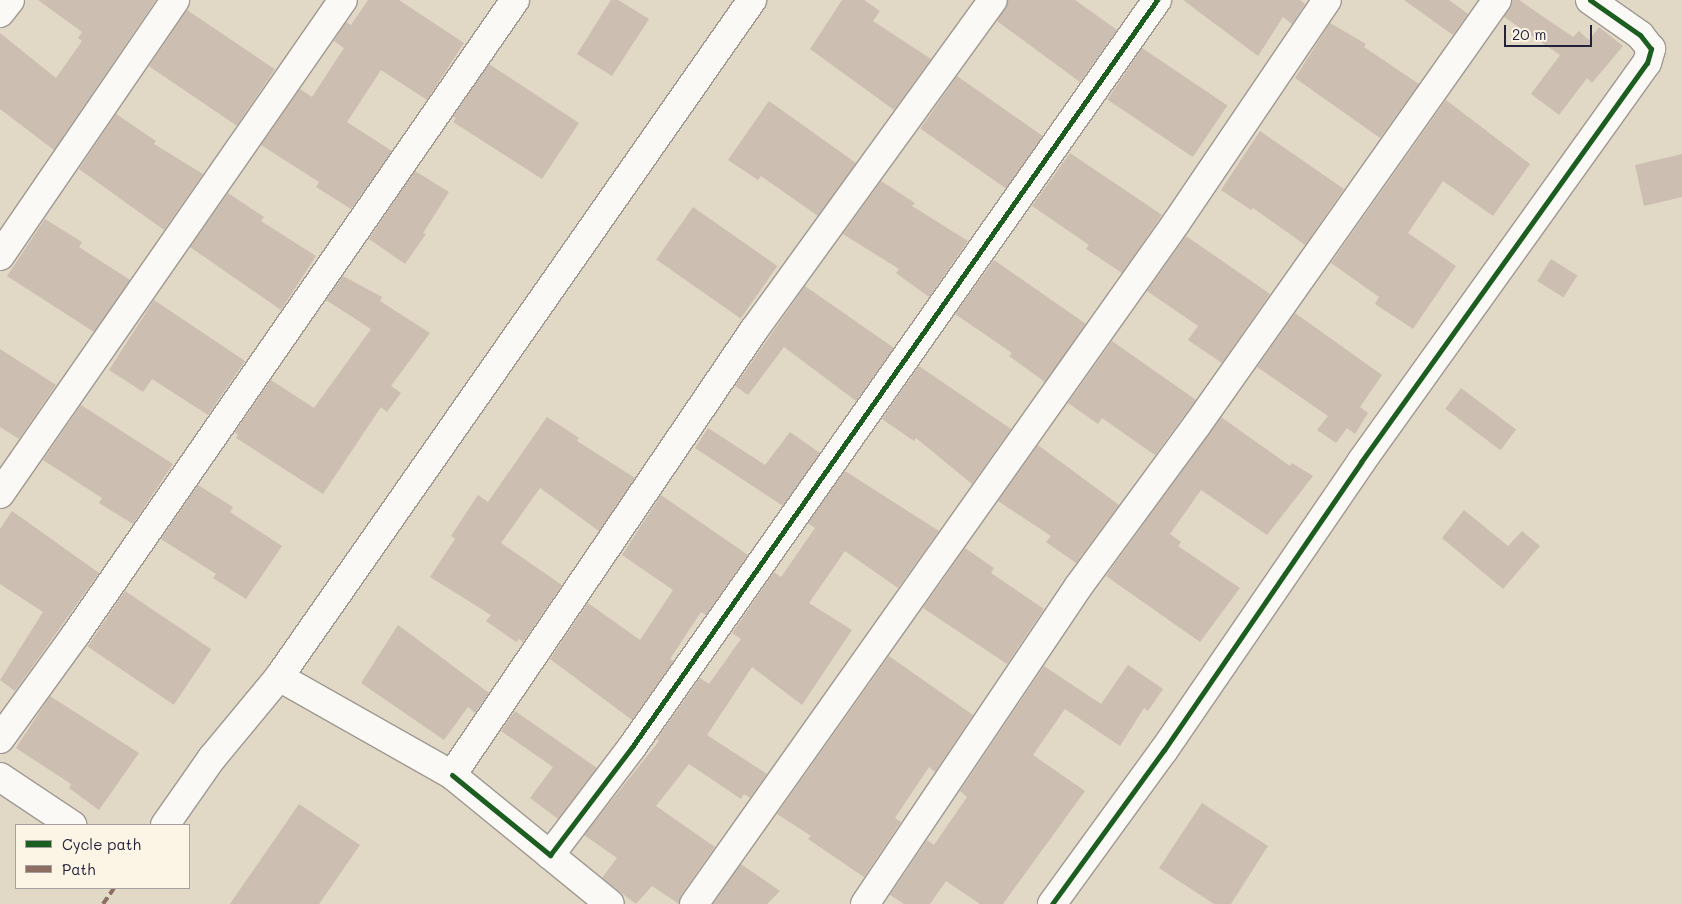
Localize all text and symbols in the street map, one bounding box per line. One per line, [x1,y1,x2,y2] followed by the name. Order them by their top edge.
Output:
[1507,15,1594,47] scale bar
[1512,24,1546,44] text: 20 m
[15,824,190,889] legend
[62,834,141,854] text: Cycle path
[62,859,96,879] text: Path

